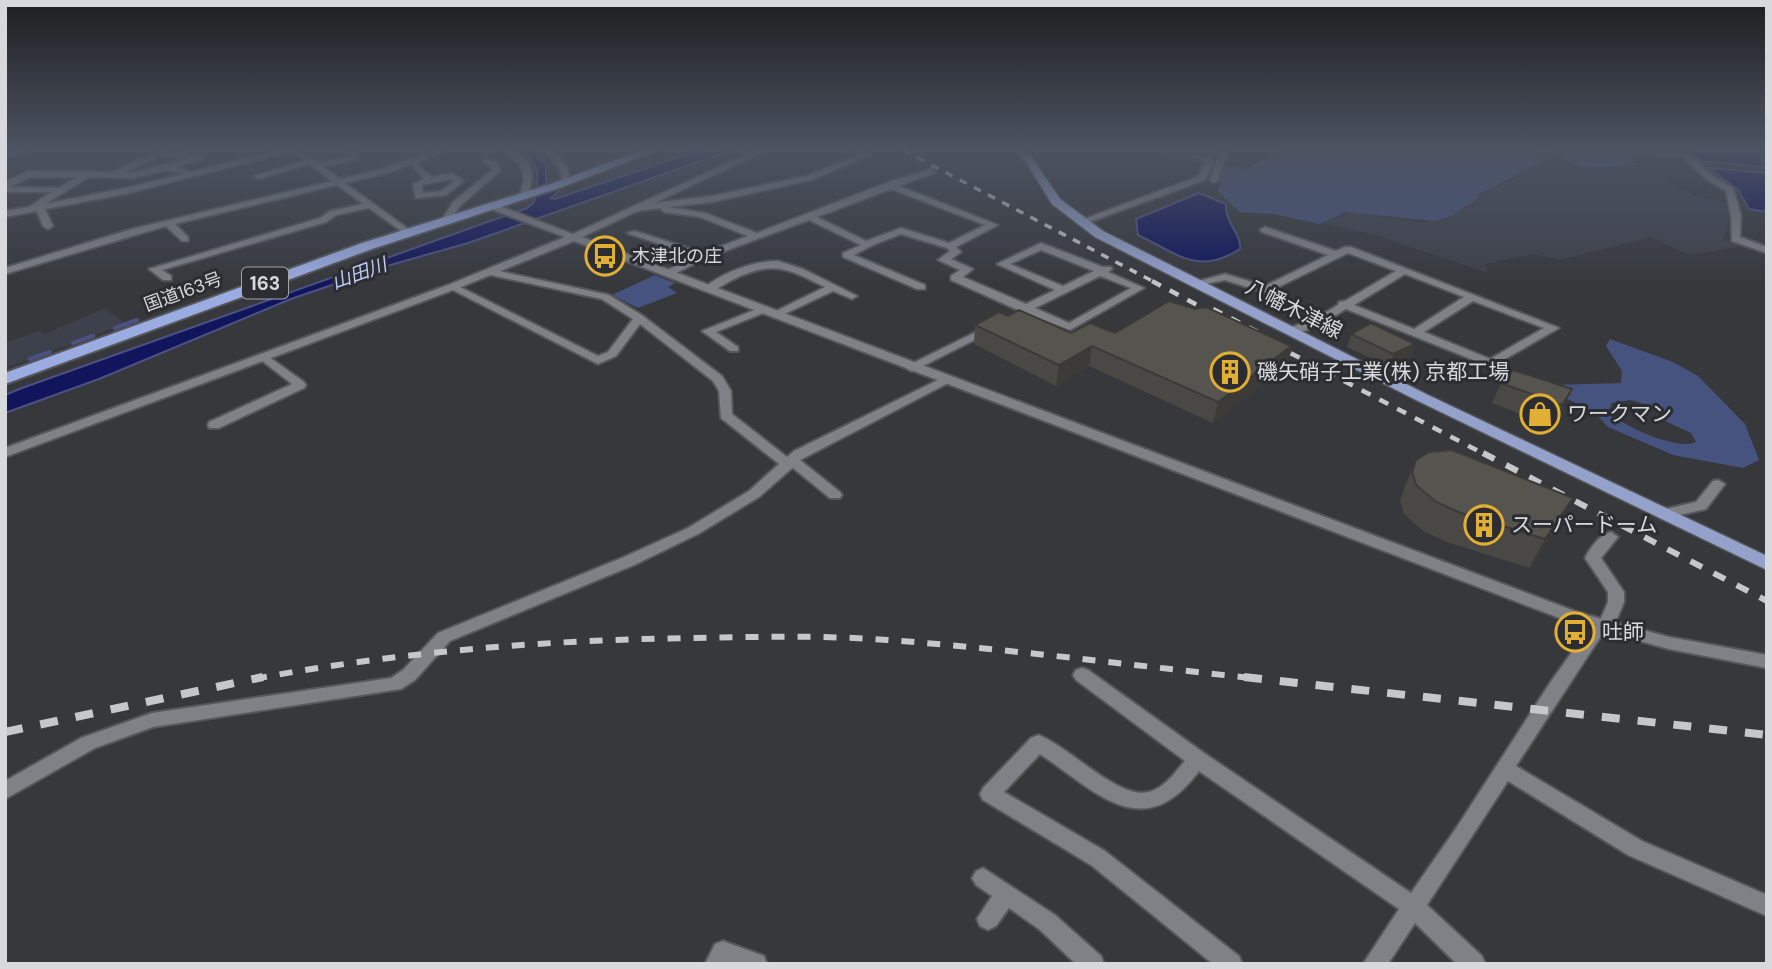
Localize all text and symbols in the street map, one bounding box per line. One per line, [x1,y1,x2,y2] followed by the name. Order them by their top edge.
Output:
[584,235,626,277] bus stop icon: 木津北の庄
[632,244,722,268] place label: 木津北の庄
[328,251,392,295] water label: 山田川
[141,267,225,317] street label: 国道163号
[242,268,288,298] road number: 163
[1241,273,1347,345] street label: 八幡木津線
[1209,351,1251,393] building icon: 磯矢硝子工業(株) 京都工場
[1257,358,1509,386] place label: 磯矢硝子工業(株) 京都工場
[1519,393,1561,435] shop icon: ワークマン
[1567,400,1672,428] place label: ワークマン
[1463,504,1505,546] building icon: スーパードーム
[1511,511,1657,539] place label: スーパードーム
[1554,611,1596,653] bus stop icon: 吐師
[1602,618,1644,646] place label: 吐師

